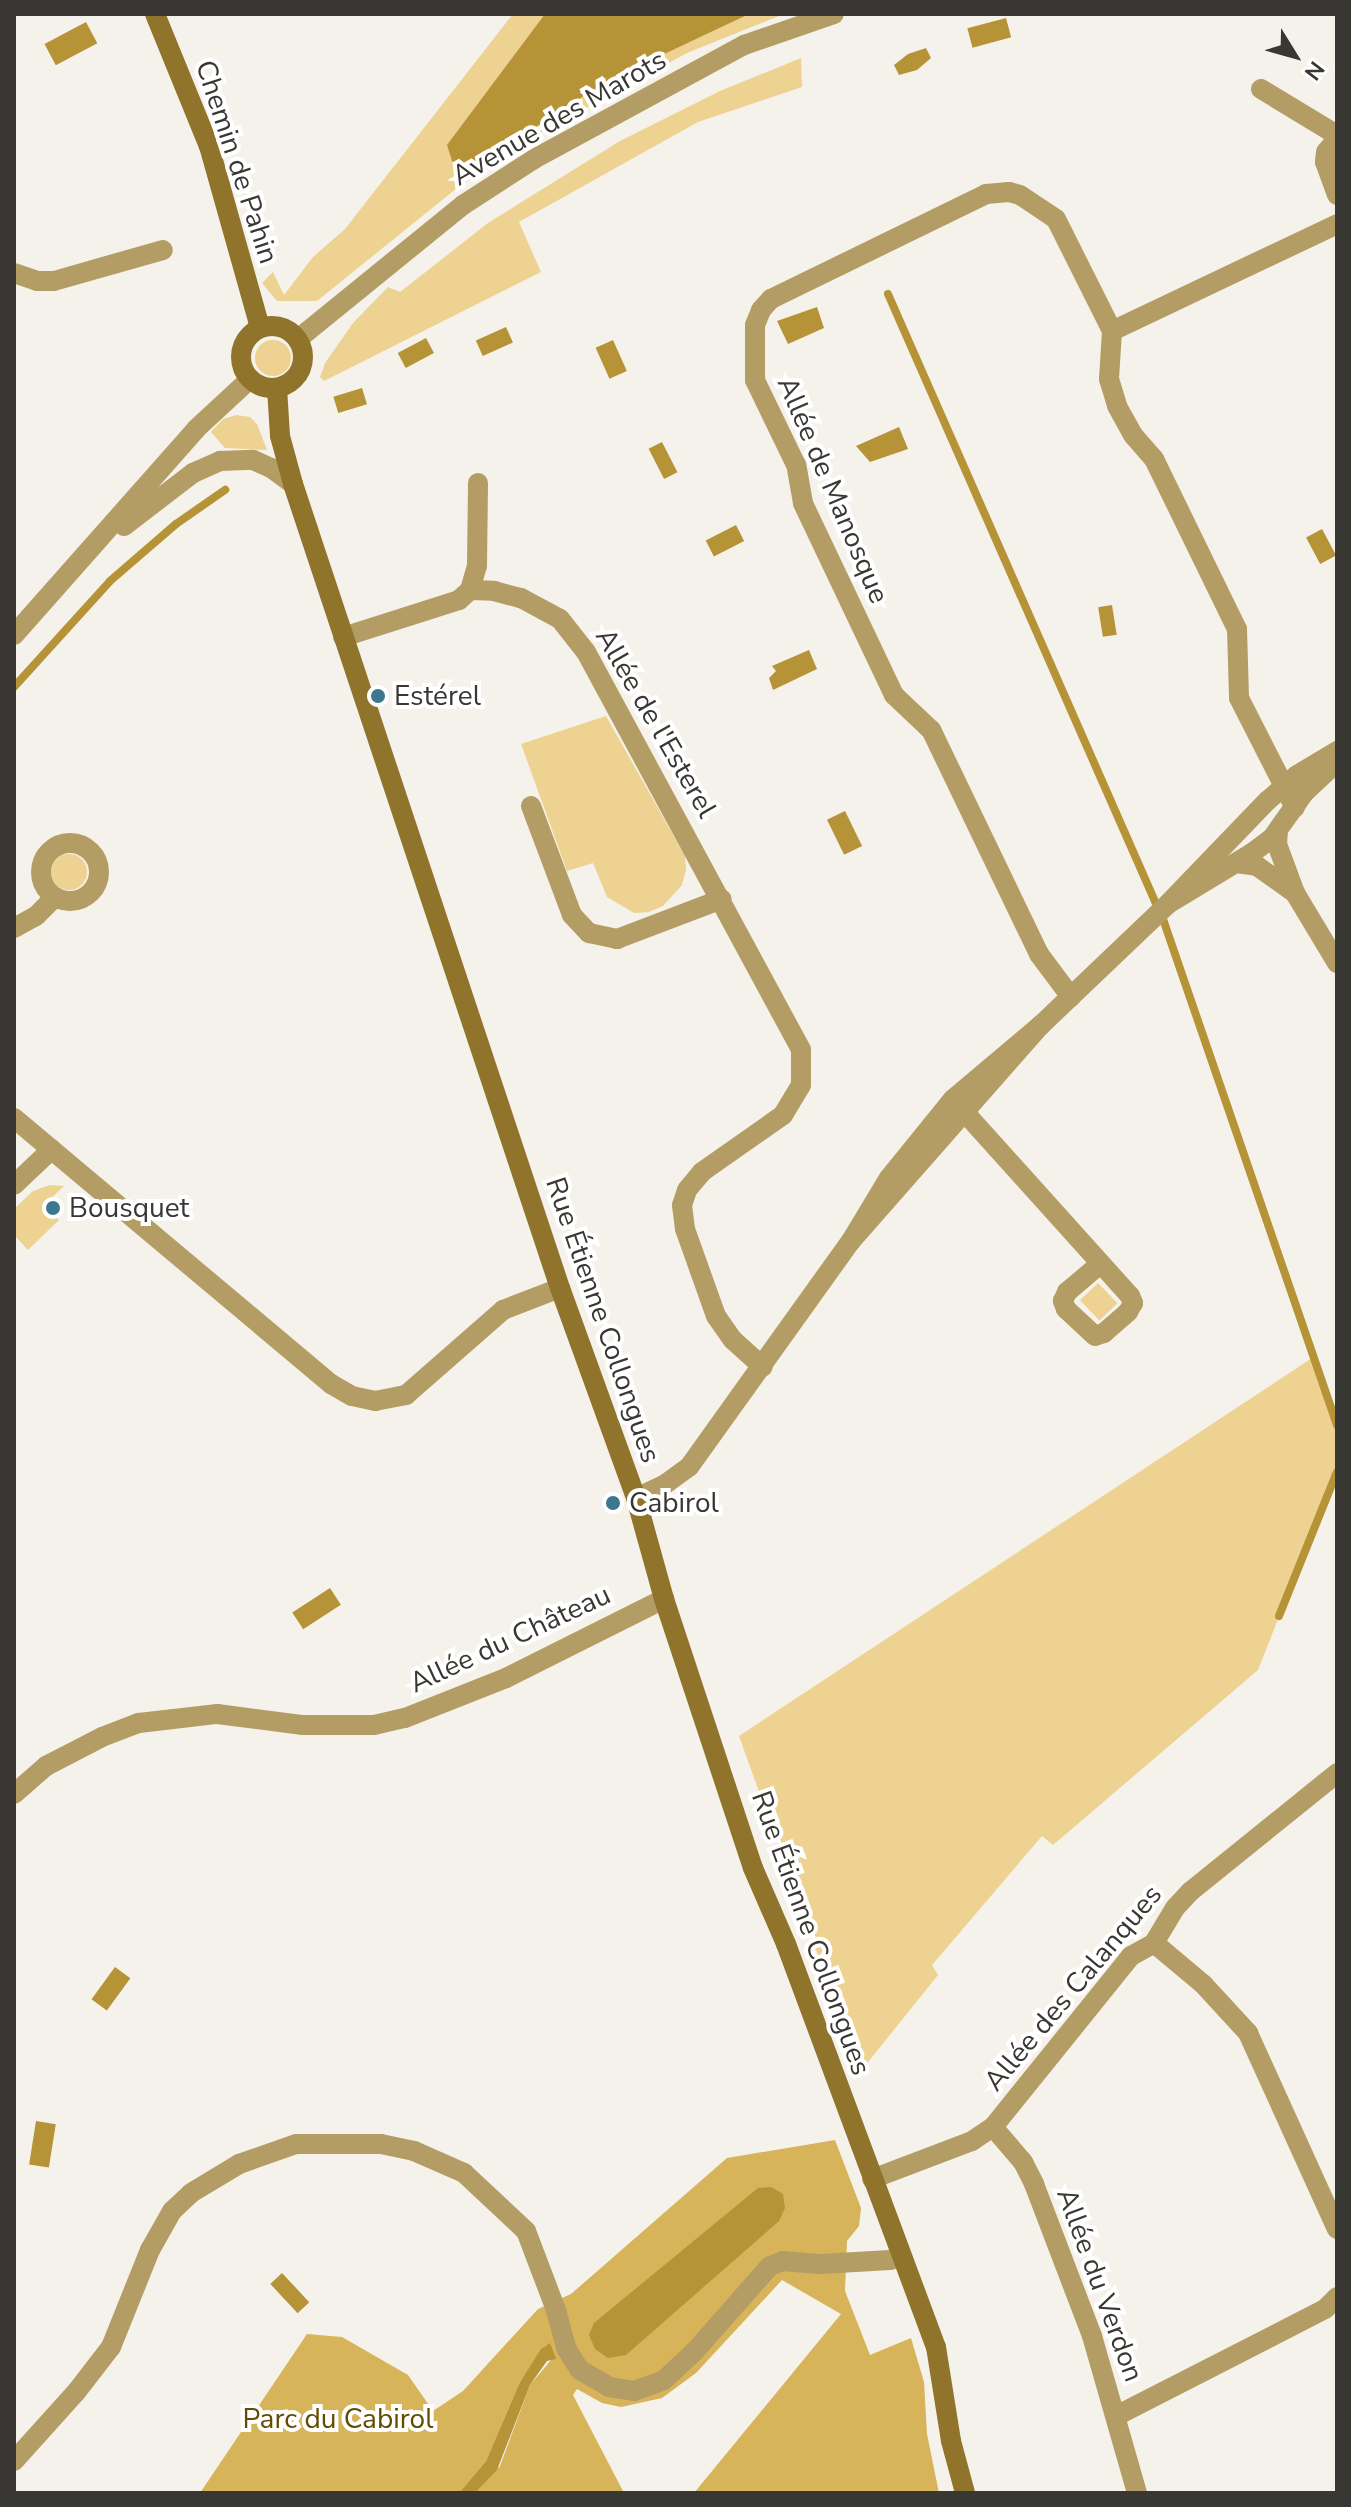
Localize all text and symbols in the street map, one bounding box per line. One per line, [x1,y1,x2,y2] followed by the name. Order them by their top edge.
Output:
[1255,16,1335,96] north arrow
[446,43,672,193] street label: Avenue des Marots
[1297,55,1331,86] text: N
[188,56,286,268] street label: Chemin de Pahin
[770,372,896,608] street label: Allée de Manosque
[588,622,724,824] street label: Allée de l'Esterel
[394,679,481,713] place label: Estérel
[369,687,387,705] marker: Estérel
[538,1173,668,1467] street label: Rue Étienne Collongues
[69,1191,189,1225] place label: Bousquet
[44,1199,62,1217] marker: Bousquet
[629,1486,719,1520] place label: Cabirol
[604,1494,622,1512] marker: Cabirol
[404,1578,616,1700] street label: Allée du Château
[744,1786,878,2080] street label: Rue Étienne Collongues
[977,1878,1169,2098] street label: Allée des Calanques
[1049,2184,1151,2386] street label: Allée du Verdon
[243,2402,433,2436] park label: Parc du Cabirol

